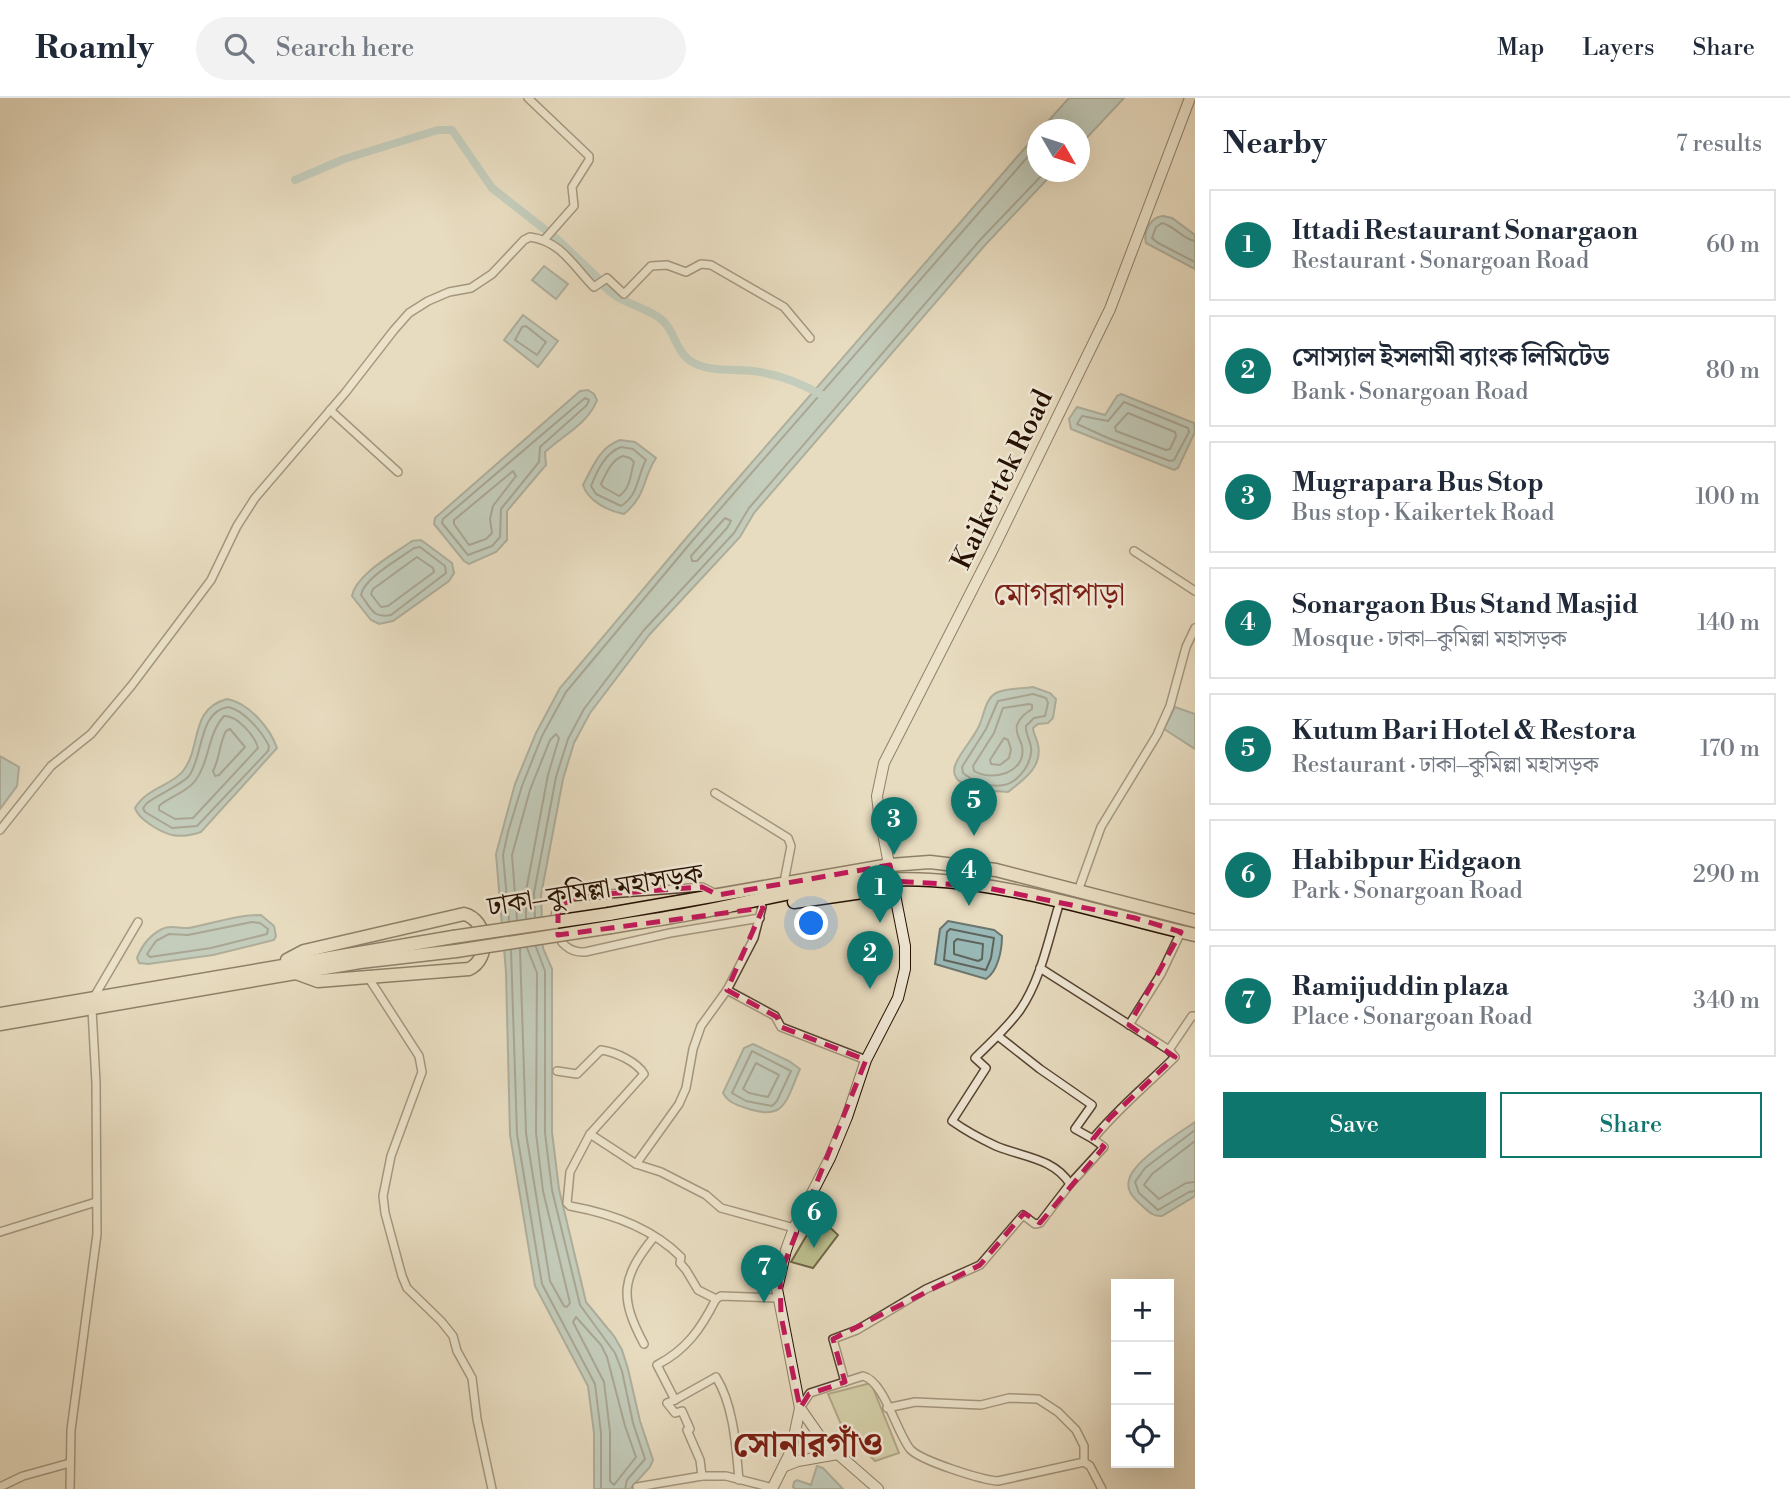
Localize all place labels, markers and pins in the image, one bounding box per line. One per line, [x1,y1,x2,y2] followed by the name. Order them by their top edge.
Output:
[951,778,997,836] pin: 5
[871,797,917,855] pin: 3
[946,848,992,906] pin: 4
[857,865,903,923] pin: 1
[847,931,893,989] pin: 2
[791,1190,837,1248] pin: 6
[741,1245,787,1303] pin: 7

